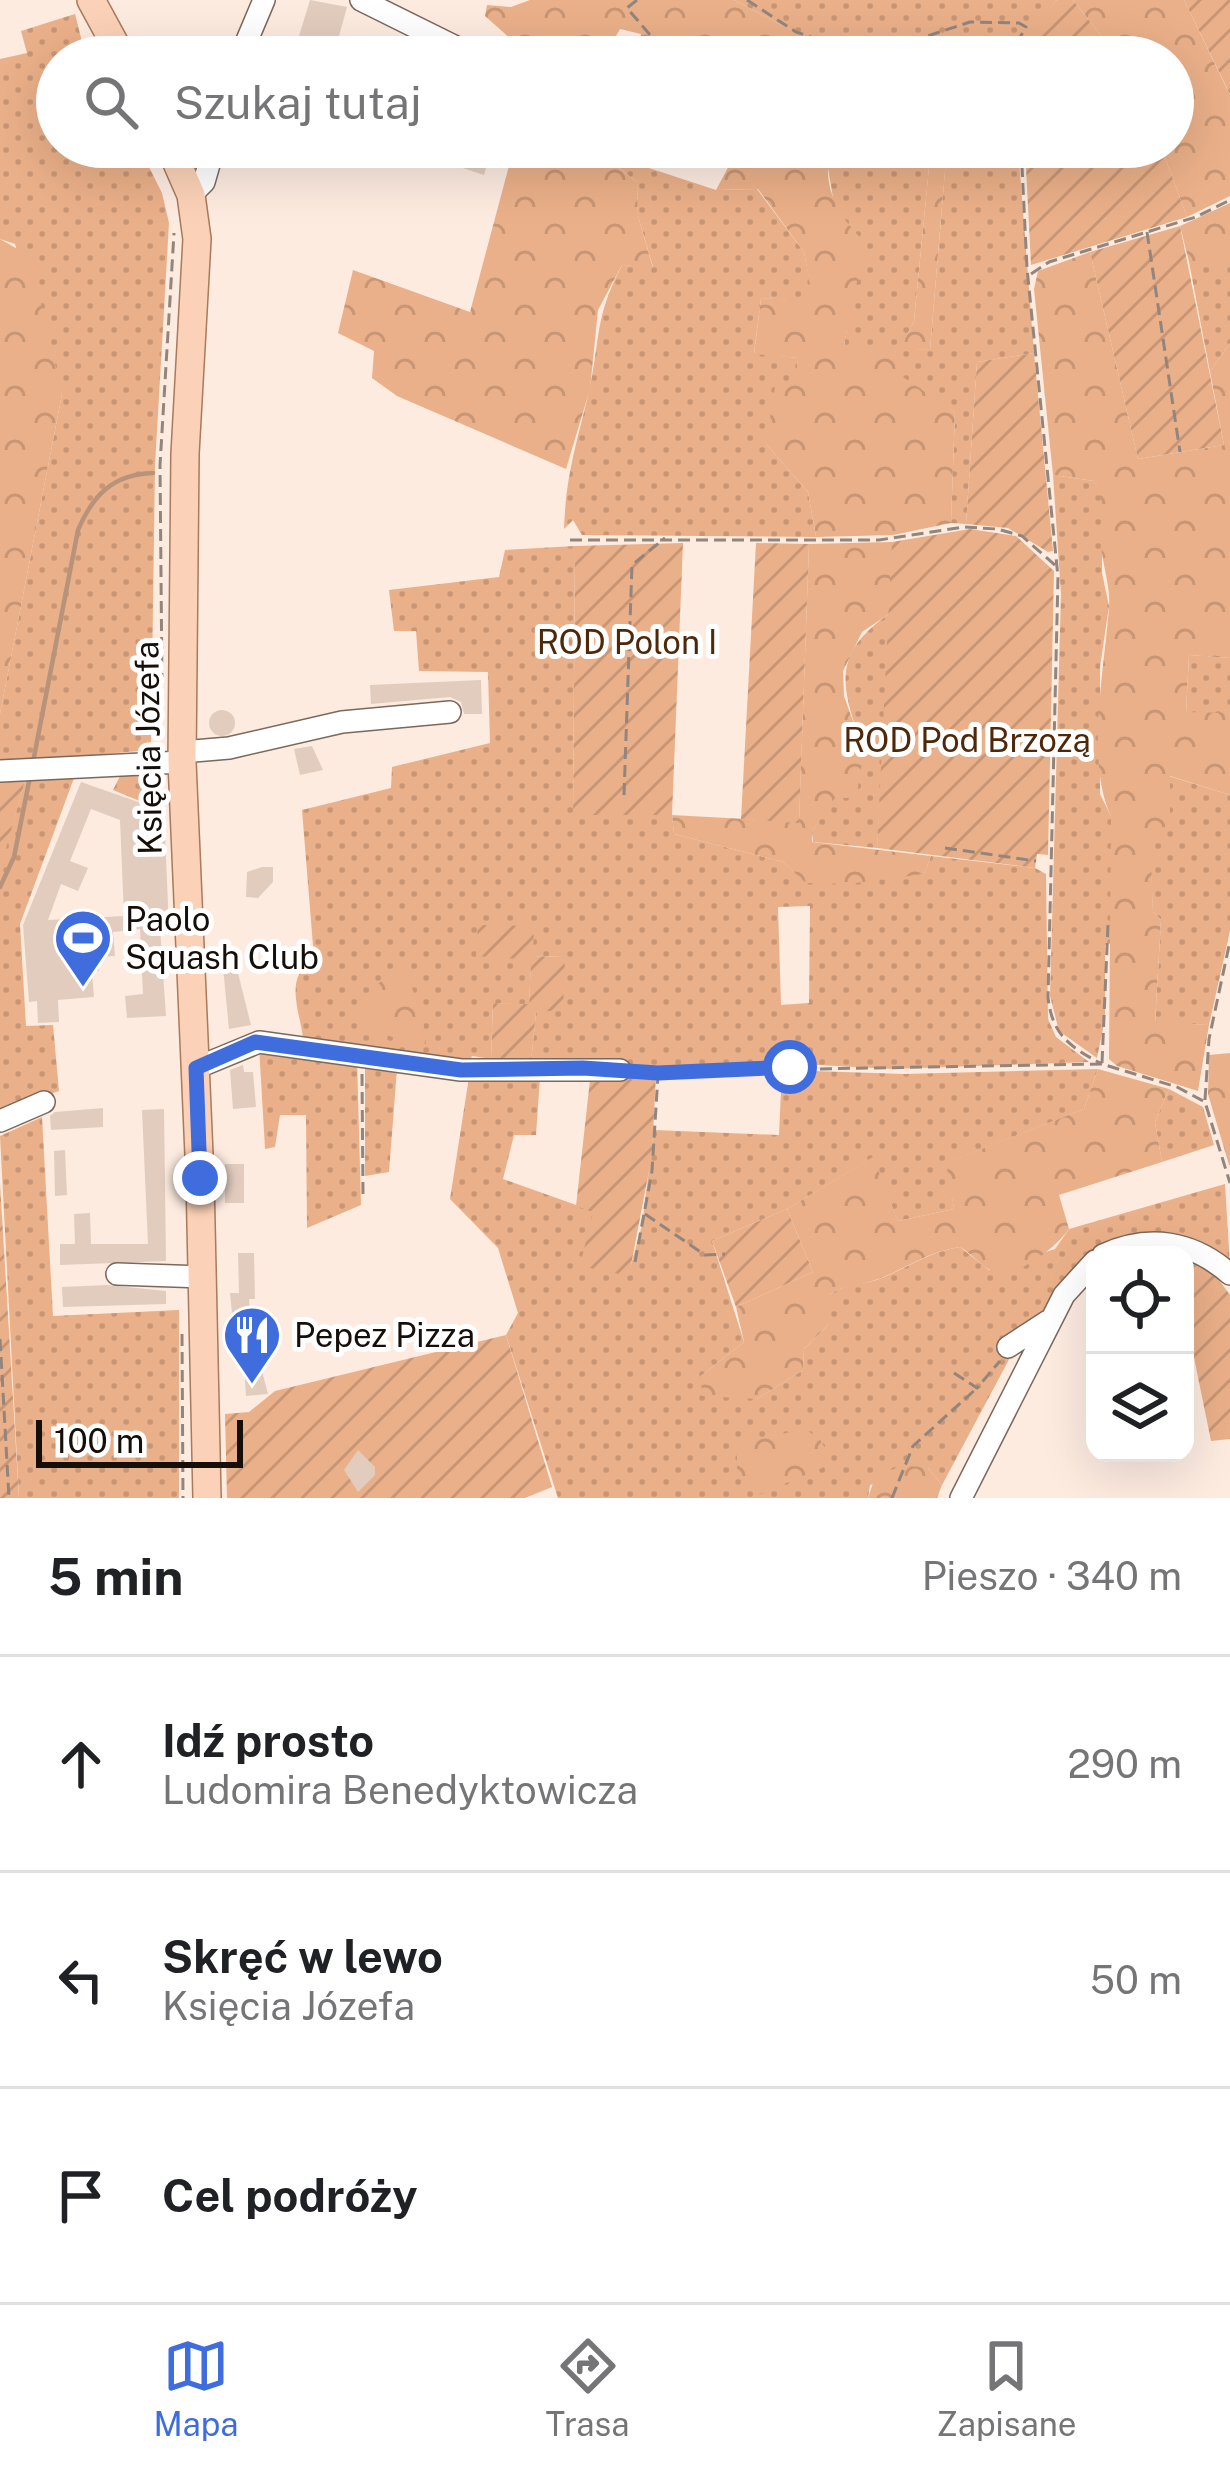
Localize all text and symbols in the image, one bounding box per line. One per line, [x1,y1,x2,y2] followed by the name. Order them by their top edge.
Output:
[36,36,1194,168] search box
[78,69,144,135] icon: search
[174,76,422,129] text: Szukaj tutaj
[537,623,717,661] park label: ROD Polon I
[127,641,169,855] street label: Księcia Józefa
[843,721,1091,759] park label: ROD Pod Brzozą
[125,900,319,976] place label: Paolo Squash Club
[52,907,114,989] sports icon: Paolo Squash Club
[763,1040,817,1094] route start
[173,1151,227,1205] route end
[1086,1246,1194,1462] map controls
[1086,1246,1194,1354] button: locate
[221,1304,283,1386] restaurant icon: Pepez Pizza
[294,1316,475,1354] place label: Pepez Pizza
[1086,1354,1194,1462] button: layers
[36,1414,243,1467] scale bar
[54,1422,144,1460] text: 100 m
[48,1547,184,1606] text: 5 min
[922,1553,1182,1599] text: Pieszo · 340 m
[162,1714,374,1767] text: Idź prosto
[48,1731,114,1797] icon: ahead
[1068,1741,1182,1787] text: 290 m
[162,1767,638,1813] text: Ludomira Benedyktowicza
[162,1930,443,1983] text: Skręć w lewo
[48,1947,114,2013] icon: left
[1090,1957,1182,2003] text: 50 m
[162,1983,415,2029] text: Księcia Józefa
[48,2163,114,2229] icon: arrive
[162,2169,418,2222] text: Cel podróży
[154,2333,239,2443] tab: Mapa
[546,2333,629,2443] tab: Trasa
[936,2333,1076,2443] tab: Zapisane

